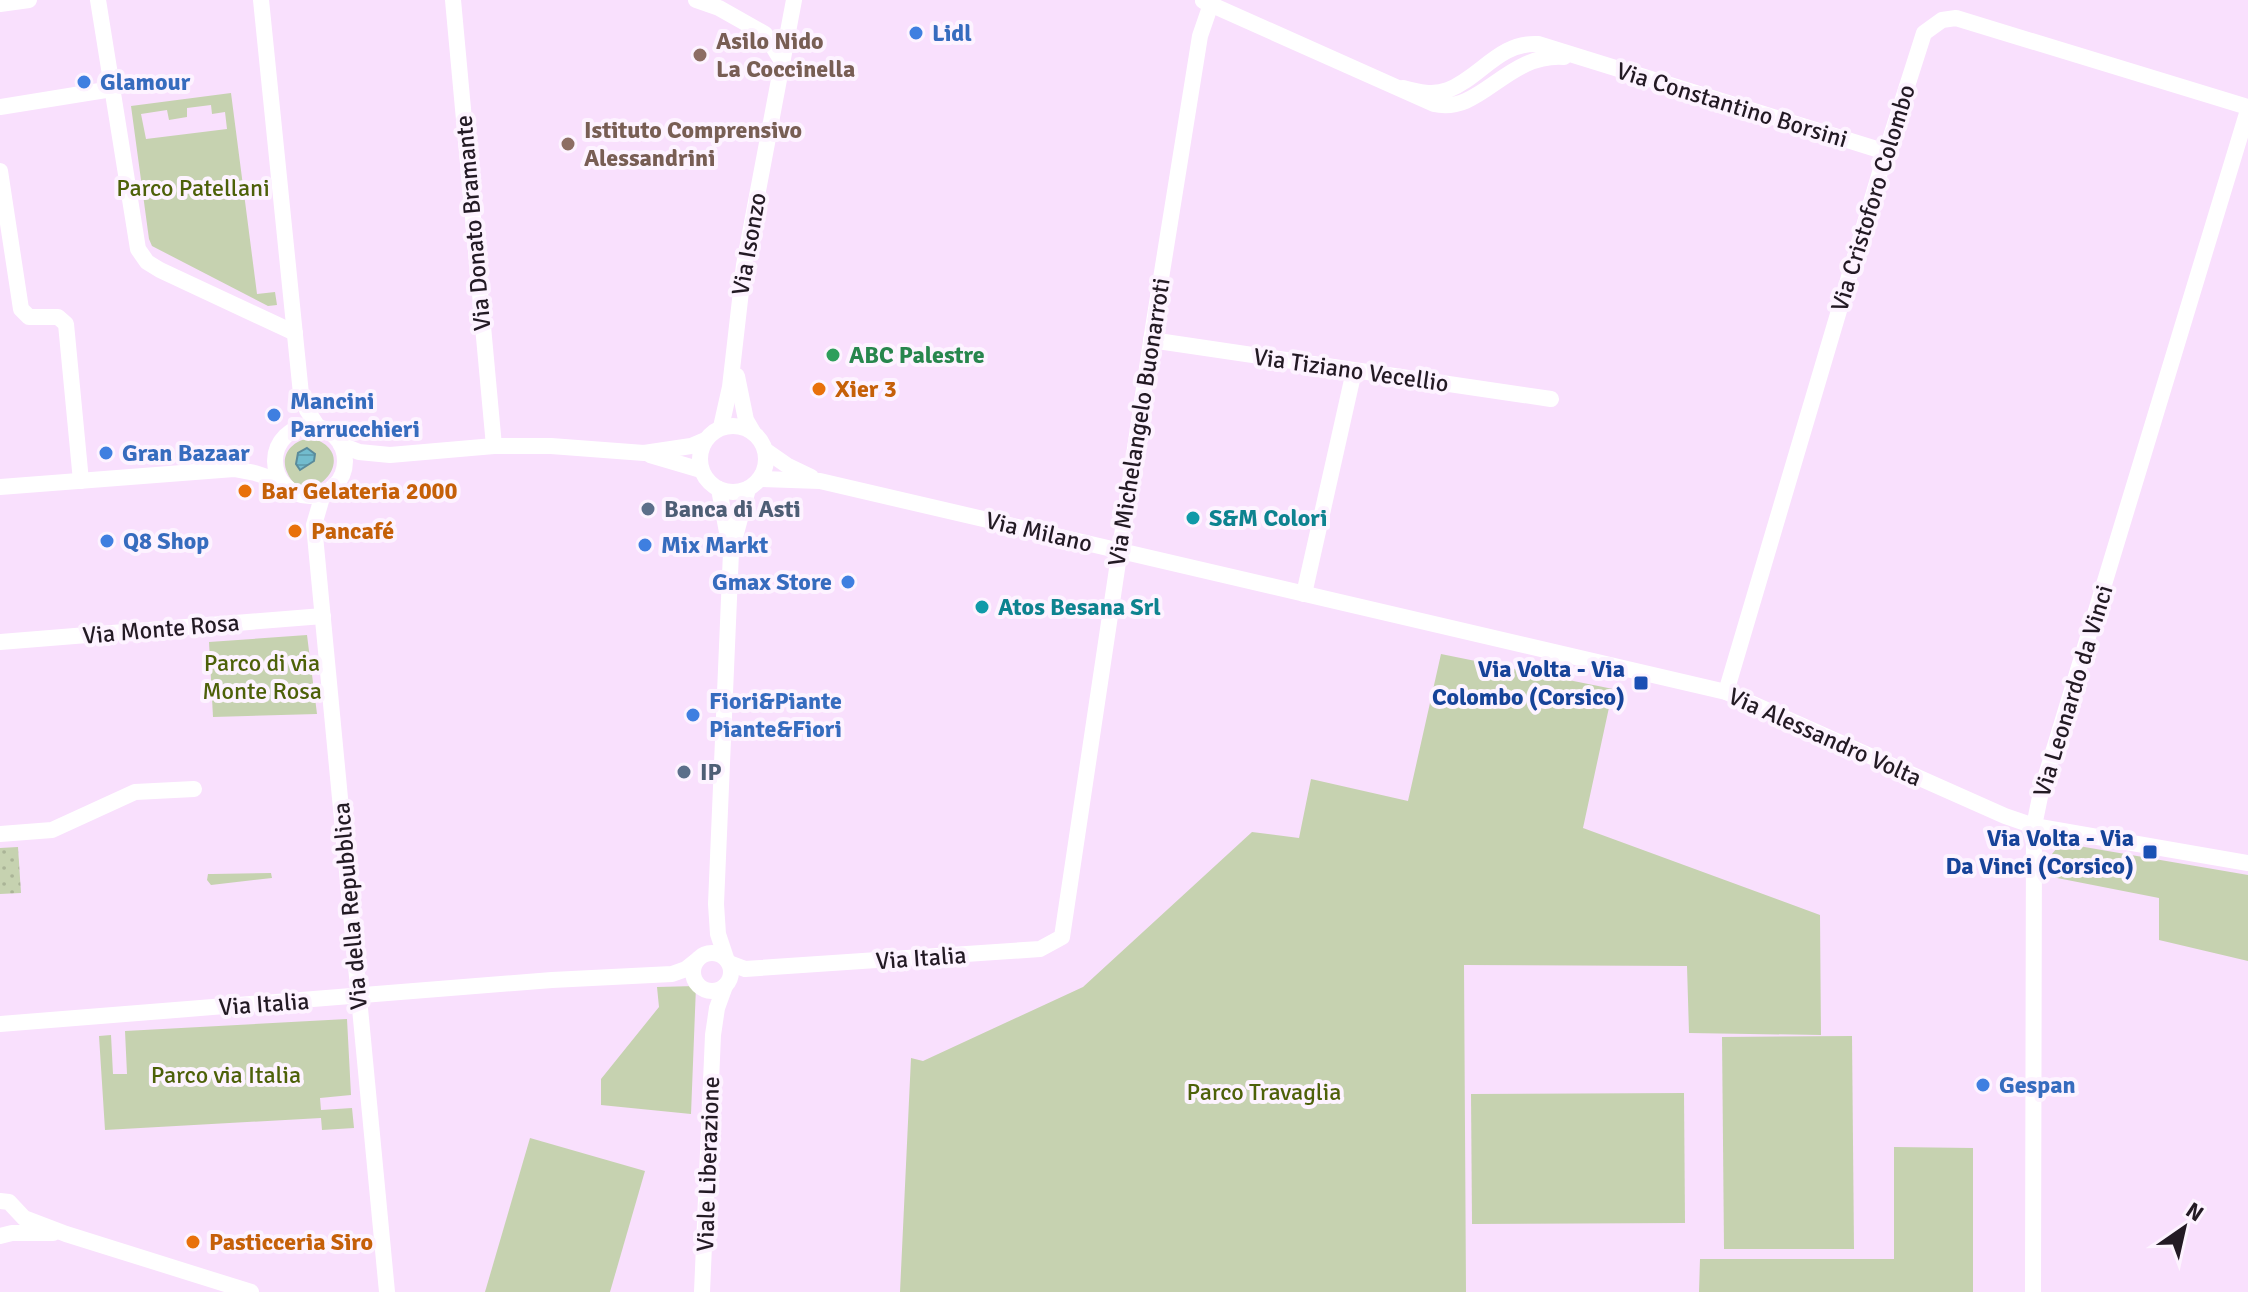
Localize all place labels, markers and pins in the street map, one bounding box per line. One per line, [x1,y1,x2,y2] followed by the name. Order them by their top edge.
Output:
[932,18,972,48] place label: Lidl
[907,24,925,42] marker: Lidl
[716,26,855,84] place label: Asilo Nido La Coccinella
[691,46,709,64] marker: Asilo Nido La Coccinella
[100,67,191,97] place label: Glamour
[75,73,93,91] marker: Glamour
[584,115,802,173] place label: Istituto Comprensivo Alessandrini
[559,135,577,153] marker: Istituto Comprensivo Alessandrini
[849,340,985,370] place label: ABC Palestre
[824,346,842,364] marker: ABC Palestre
[835,374,897,404] place label: Xier 3
[810,380,828,398] marker: Xier 3
[290,386,420,444] place label: Mancini Parrucchieri
[265,406,283,424] marker: Mancini Parrucchieri
[122,438,250,468] place label: Gran Bazaar
[97,444,115,462] marker: Gran Bazaar
[261,476,458,506] place label: Bar Gelateria 2000
[236,482,254,500] marker: Bar Gelateria 2000
[664,494,801,524] place label: Banca di Asti
[639,500,657,518] marker: Banca di Asti
[1209,503,1327,533] place label: S&M Colori
[1184,509,1202,527] marker: S&M Colori
[311,516,394,546] place label: Pancafé
[286,522,304,540] marker: Pancafé
[123,526,209,556] place label: Q8 Shop
[661,530,768,560] place label: Mix Markt
[98,532,116,550] marker: Q8 Shop
[636,536,654,554] marker: Mix Markt
[712,567,832,597] place label: Gmax Store
[839,573,857,591] marker: Gmax Store
[998,592,1161,622] place label: Atos Besana Srl
[973,598,991,616] marker: Atos Besana Srl
[1432,654,1625,712] place label: Via Volta - Via Colombo (Corsico)
[1632,674,1650,692] marker: Via Volta - Via Colombo (Corsico)
[709,686,842,744] place label: Fiori&Piante Piante&Fiori
[684,706,702,724] marker: Fiori&Piante Piante&Fiori
[700,757,722,787] place label: IP
[675,763,693,781] marker: IP
[1946,823,2134,881] place label: Via Volta - Via Da Vinci (Corsico)
[2141,843,2159,861] marker: Via Volta - Via Da Vinci (Corsico)
[1999,1070,2076,1100] place label: Gespan
[1974,1076,1992,1094] marker: Gespan
[209,1227,373,1257] place label: Pasticceria Siro
[184,1233,202,1251] marker: Pasticceria Siro

